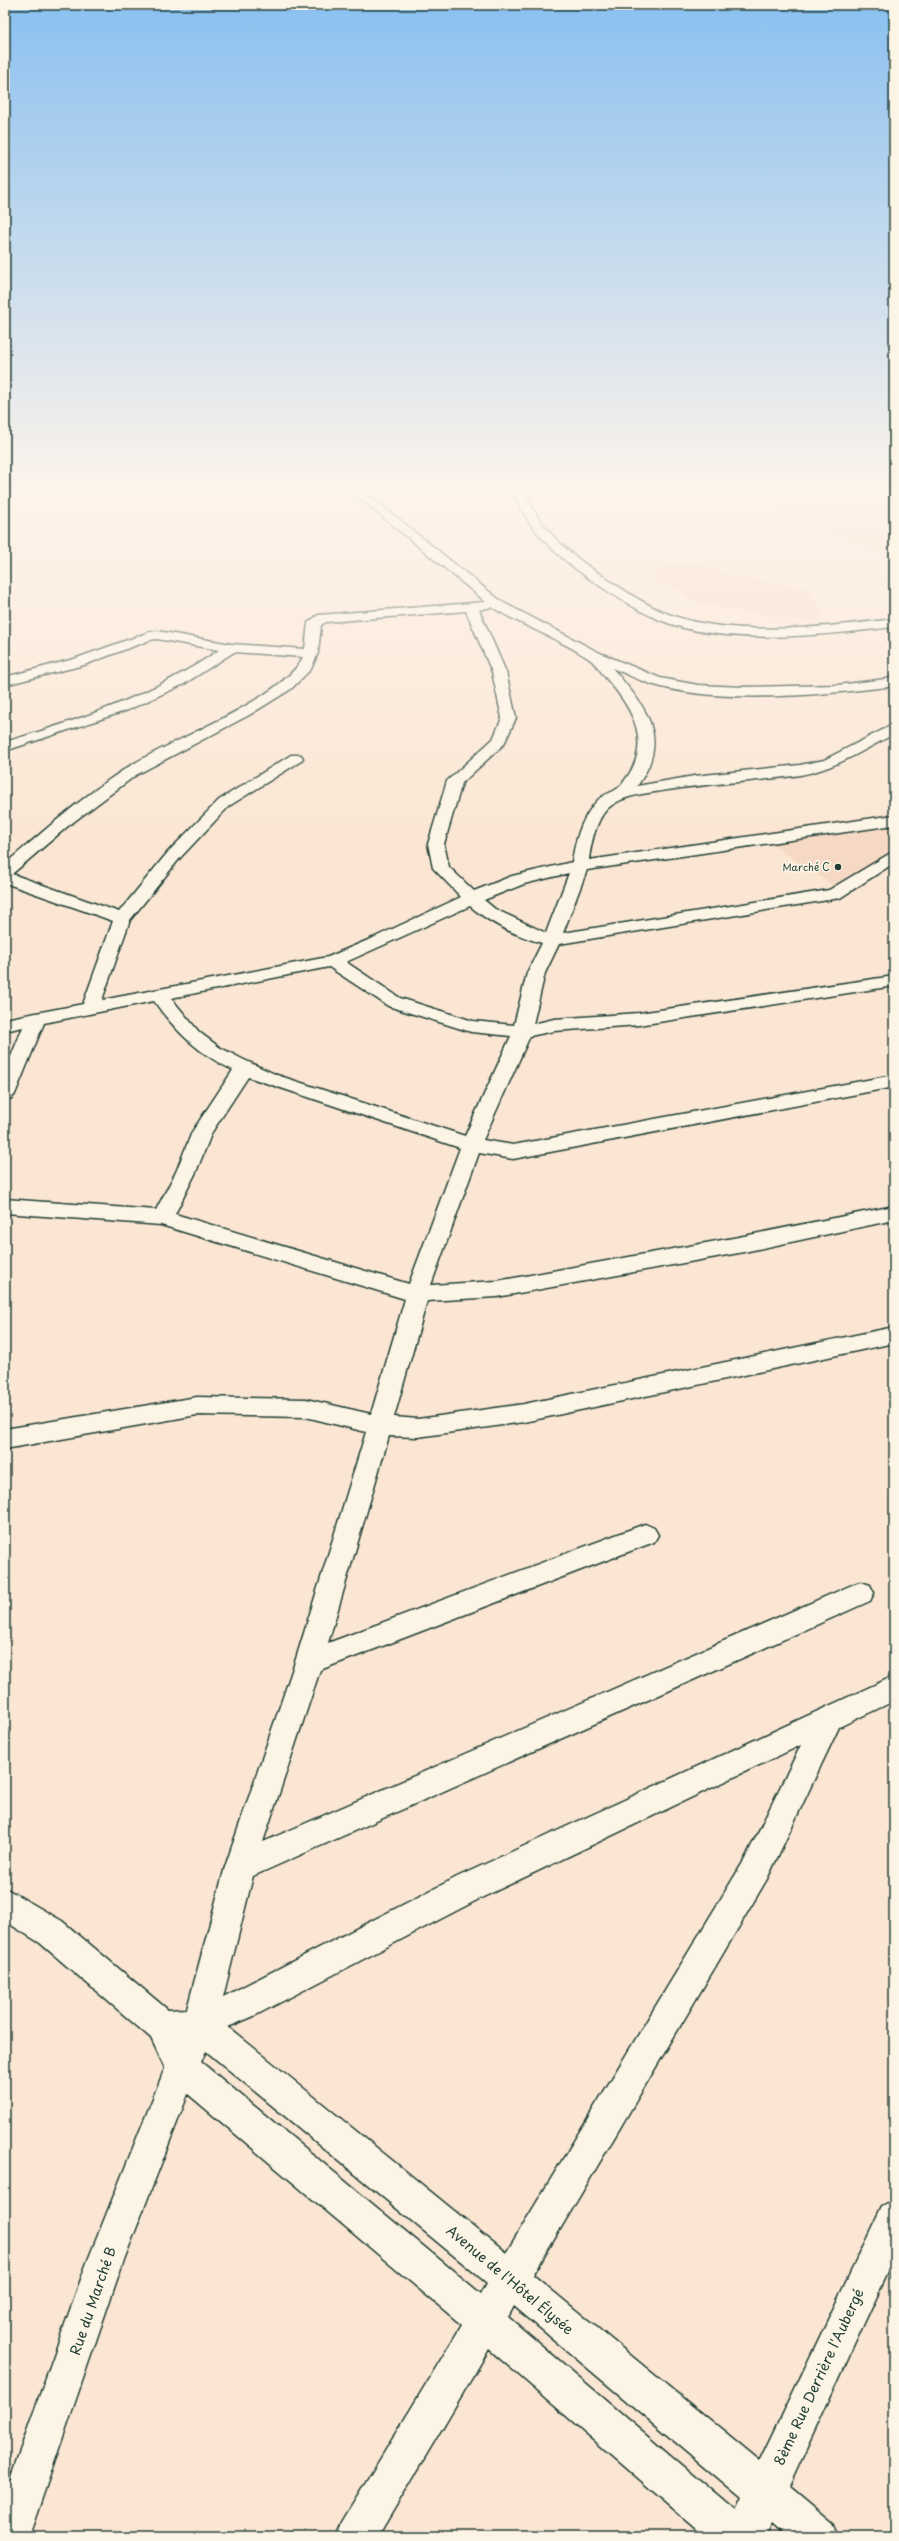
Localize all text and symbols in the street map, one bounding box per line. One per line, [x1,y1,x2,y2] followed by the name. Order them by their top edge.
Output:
[782,859,830,874] place label: Marché C
[833,862,843,872] marker: Marché C
[442,2220,579,2339] street label: Avenue de l'Hôtel Élysée
[64,2244,121,2358] street label: Rue du Marché B
[768,2285,869,2469] street label: 8ème Rue Derrière l'Aubergé

